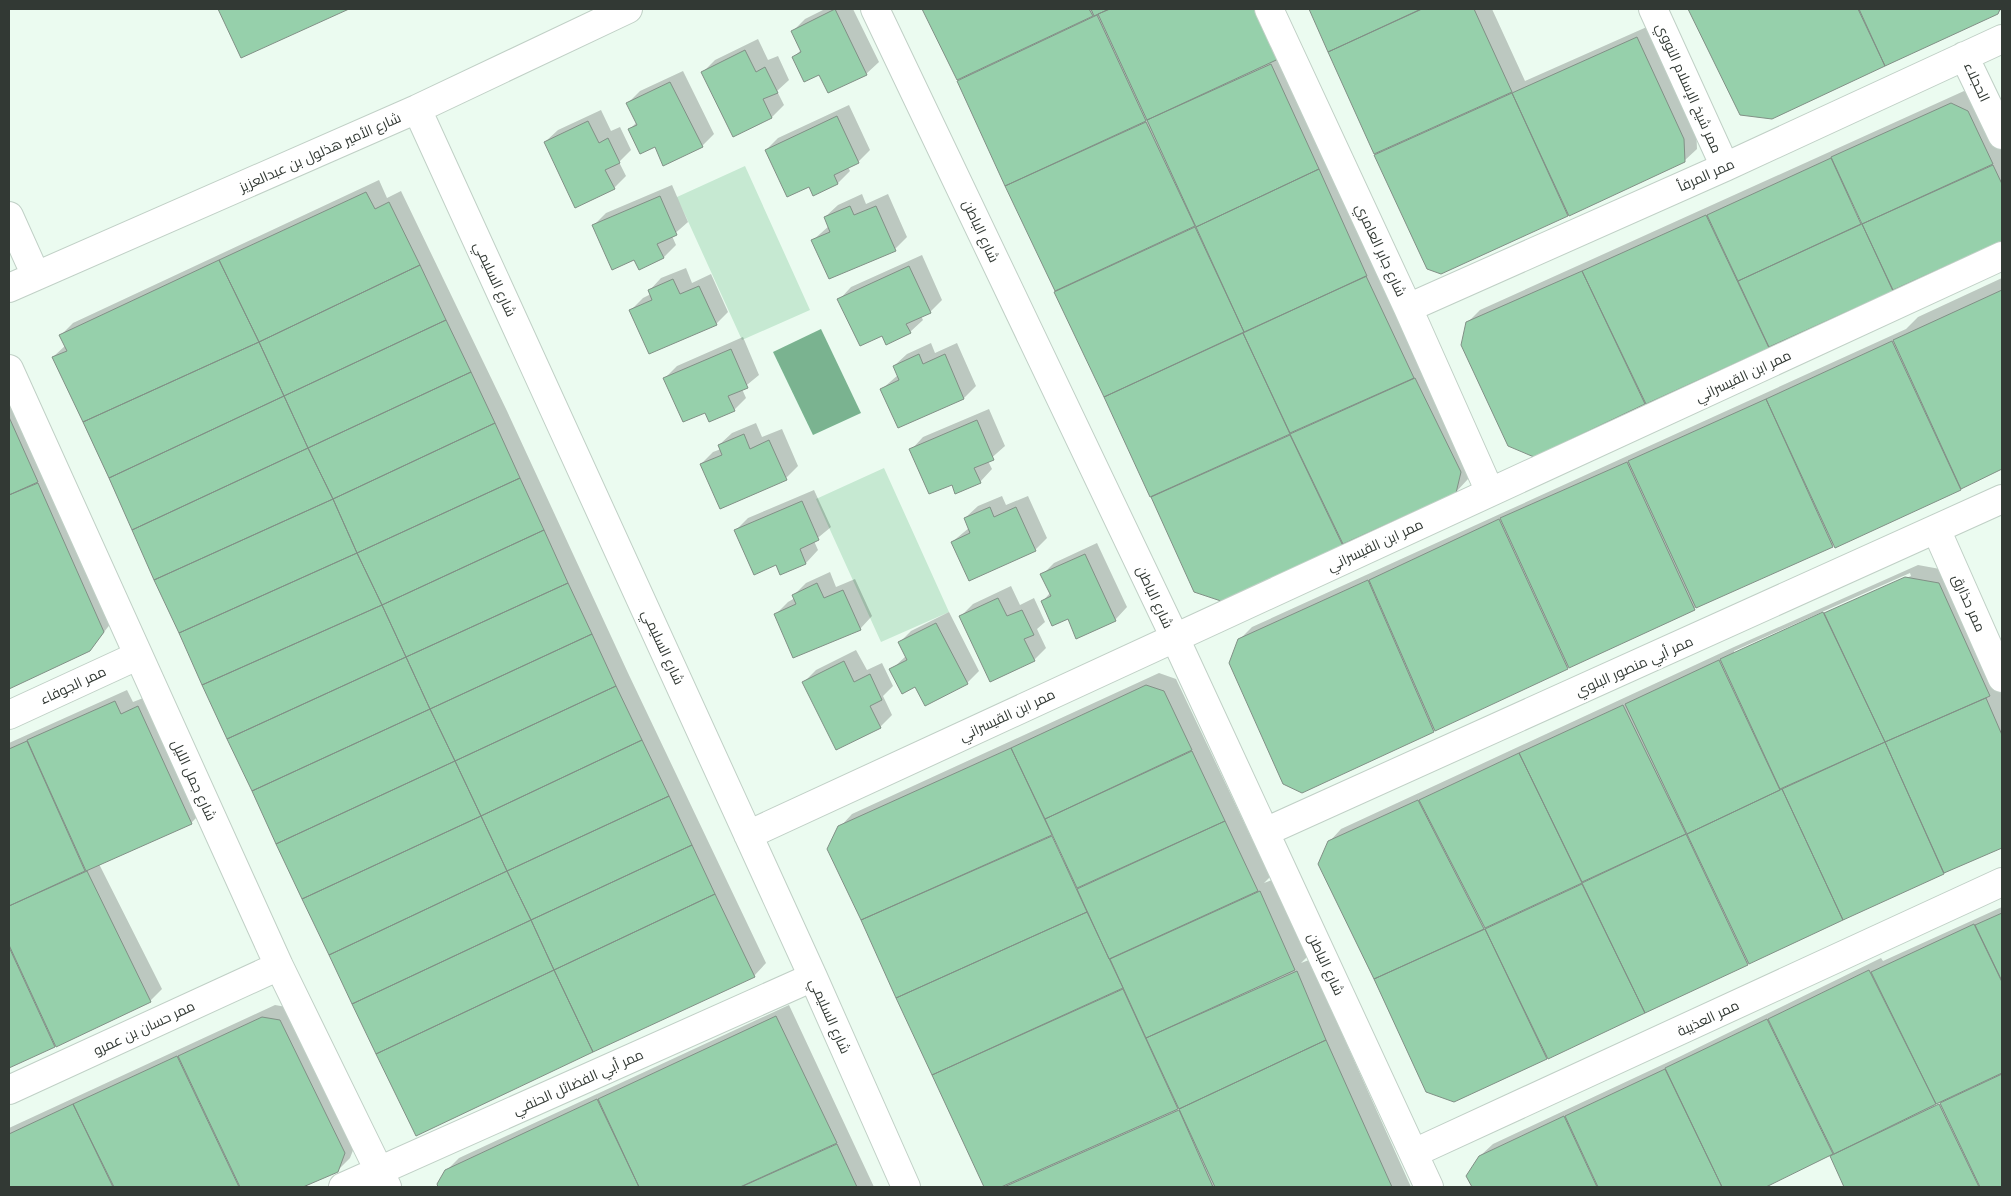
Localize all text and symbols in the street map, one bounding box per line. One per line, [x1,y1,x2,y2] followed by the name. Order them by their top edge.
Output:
[1649,20,1725,157] street label: ممر شيخ الإسلام النووي
[1960,60,1993,105] street label: الحجلاء
[236,109,404,196] street label: شارع الأمير هذلول بن عبدالعزيز
[1675,155,1737,195] street label: ممر المرفأ
[959,197,1002,265] street label: شارع الباطن
[1349,201,1410,301] street label: شارع جابر العامري
[467,239,519,321] street label: شارع السليمي
[1693,347,1795,409] street label: ممر ابن القيسراني
[1325,516,1427,578] street label: ممر ابن القيسراني
[1133,563,1176,631] street label: شارع الباطن
[1948,572,1989,635] street label: ممر حذارق
[635,607,687,689] street label: شارع السليمي
[1572,632,1697,703] street label: ممر أبي منصور البلوي
[38,663,109,708] street label: ممر الجوفاء
[957,686,1059,748] street label: ممر ابن القيسراني
[167,737,220,823] street label: شارع جمل الليل
[1304,930,1347,998] street label: شارع الباطن
[803,976,854,1058] street label: شارع السليمي
[91,997,198,1059] street label: ممر حسان بن عمرو
[1675,997,1742,1040] street label: ممر العذيبة
[510,1045,647,1122] street label: ممر أبي الفضائل الحنفي

